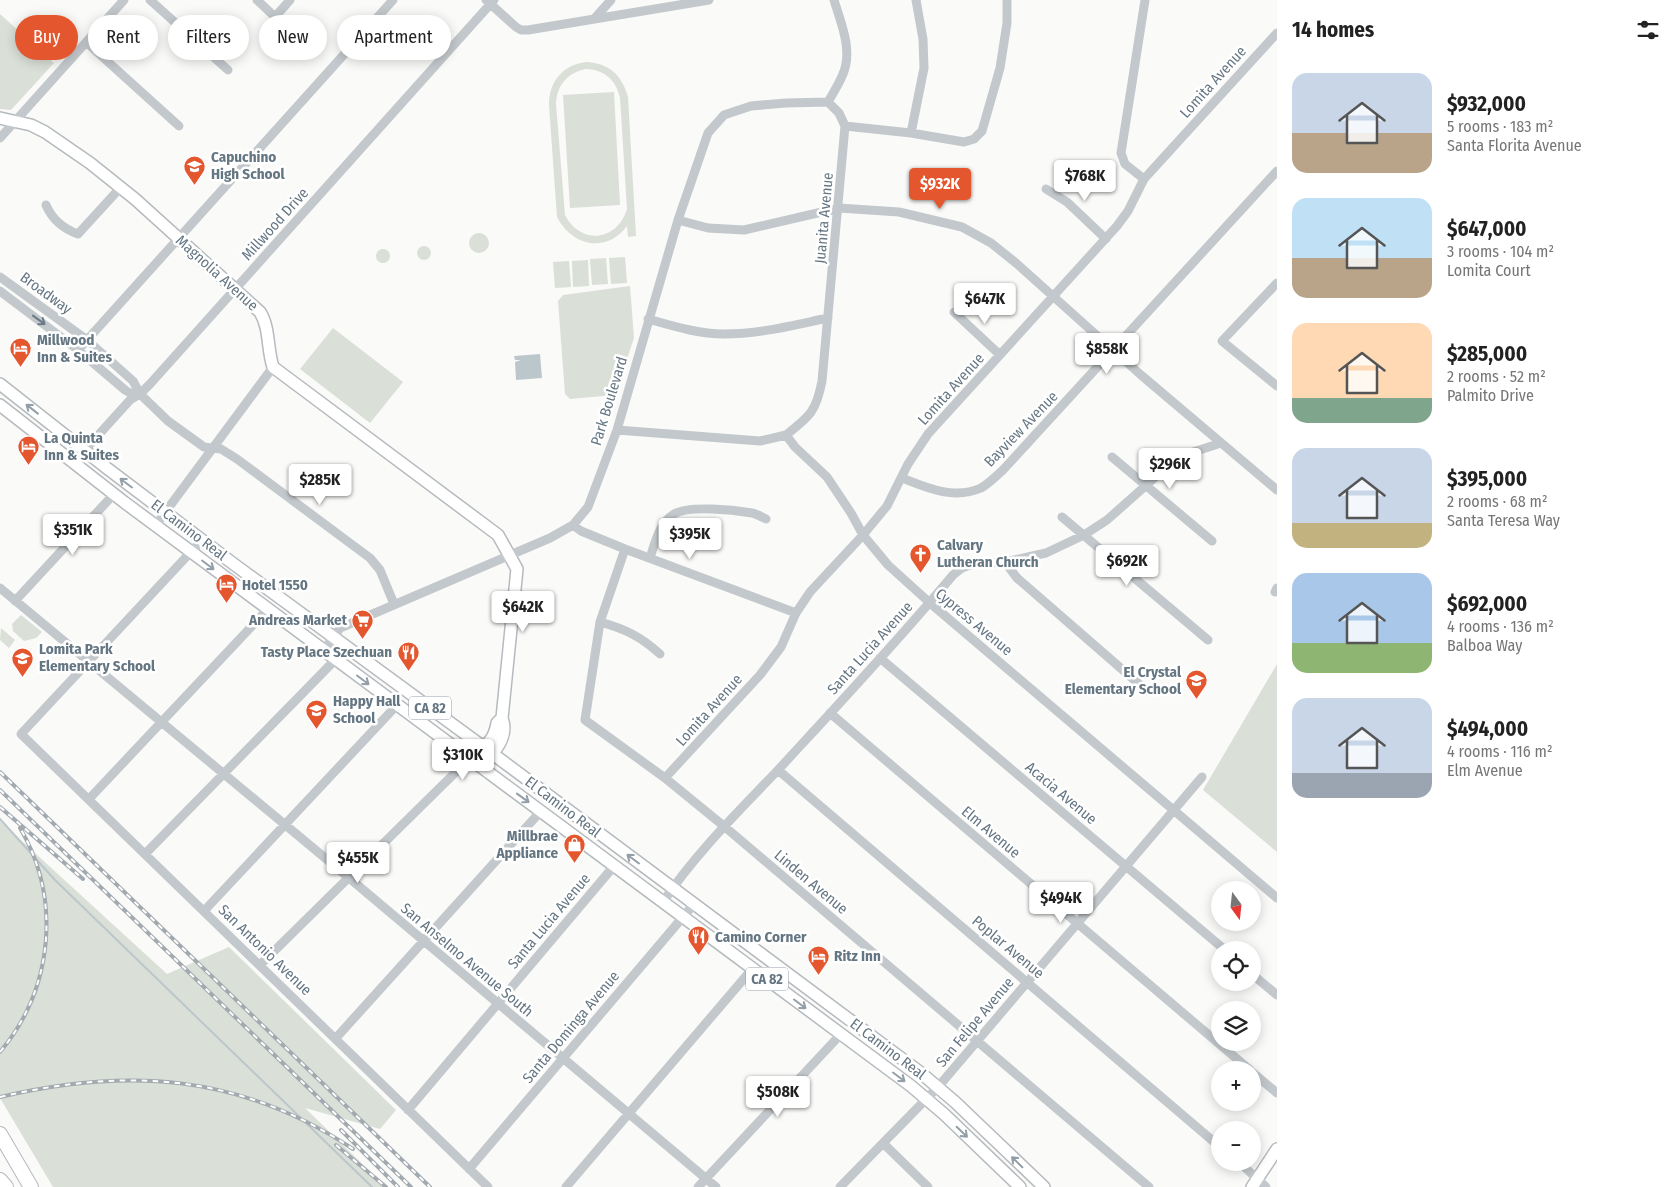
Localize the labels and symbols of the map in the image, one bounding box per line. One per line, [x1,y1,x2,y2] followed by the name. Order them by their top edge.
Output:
[1176,42,1250,122] street label: Lomita Avenue
[211,148,286,183] place label: Capuchino High School
[183,154,207,185] school or university icon: Capuchino High School
[1050,160,1120,202] pin: $768K
[905,168,975,210] pin: $932K
[811,172,837,264] street label: Juanita Avenue
[238,184,312,264] street label: Millwood Drive
[172,231,262,315] street label: Magnolia Avenue
[17,268,76,318] street label: Broadway
[950,282,1020,325] pin: $647K
[32,315,46,325] one-way arrow
[37,331,112,366] place label: Millwood Inn & Suites
[1072,332,1142,375] pin: $858K
[9,337,33,368] hotel icon: Millwood Inn & Suites
[914,349,988,429] street label: Lomita Avenue
[587,354,631,448] street label: Park Boulevard
[980,387,1062,471] street label: Bayview Avenue
[26,404,39,415] one-way arrow
[44,429,119,464] place label: La Quinta Inn & Suites
[16,435,40,466] hotel icon: La Quinta Inn & Suites
[1135,448,1205,490] pin: $296K
[285,464,355,506] pin: $285K
[119,478,133,488] one-way arrow
[148,496,230,564] street label: El Camino Real
[38,514,108,556] pin: $351K
[655,518,725,560] pin: $395K
[937,536,1039,571] place label: Calvary Lutheran Church
[909,542,933,573] church icon: Calvary Lutheran Church
[1092,544,1162,587] pin: $692K
[201,560,215,570] one-way arrow
[214,573,238,604] hotel icon: Hotel 1550
[242,576,308,594] place label: Hotel 1550
[932,585,1016,659] street label: Cypress Avenue
[488,590,558,633] pin: $642K
[824,598,916,698] street label: Santa Lucia Avenue
[351,608,375,639] supermarket icon: Andreas Market
[248,611,348,629] place label: Andreas Market
[39,640,156,675] place label: Lomita Park Elementary School
[396,640,420,671] restaurant icon: Tasty Place Szechuan
[261,643,392,661] place label: Tasty Place Szechuan
[11,646,35,677] school or university icon: Lomita Park Elementary School
[1065,663,1182,698] place label: El Crystal Elementary School
[1185,669,1209,700] school or university icon: El Crystal Elementary School
[672,670,746,750] street label: Lomita Avenue
[356,674,369,685] one-way arrow
[333,692,401,727] place label: Happy Hall School
[409,696,451,720] road number: CA 82
[305,698,329,729] school or university icon: Happy Hall School
[428,738,498,781] pin: $310K
[1022,758,1100,828] street label: Acacia Avenue
[522,773,604,841] street label: El Camino Real
[516,793,530,803] one-way arrow
[958,802,1024,862] street label: Elm Avenue
[495,827,558,862] place label: Millbrae Appliance
[562,833,586,864] shop icon: Millbrae Appliance
[323,842,393,884] pin: $455K
[771,846,851,918] street label: Linden Avenue
[626,854,640,864] one-way arrow
[504,870,594,972] street label: Santa Lucia Avenue
[1211,881,1261,931] north arrow
[1026,882,1096,924] pin: $494K
[397,899,537,1021] street label: San Anselmo Avenue South
[215,901,315,999] street label: San Antonio Avenue
[968,912,1048,982] street label: Poplar Avenue
[687,925,711,956] restaurant icon: Camino Corner
[715,928,807,946] place label: Camino Corner
[806,944,830,975] hotel icon: Ritz Inn
[834,947,881,965] place label: Ritz Inn
[519,967,623,1087] street label: Santa Dominga Avenue
[746,968,788,991] road number: CA 82
[932,974,1018,1070] street label: San Felipe Avenue
[793,998,806,1009] one-way arrow
[847,1015,929,1083] street label: El Camino Real
[892,1072,905,1083] one-way arrow
[743,1076,813,1118] pin: $508K
[956,1126,969,1138] one-way arrow
[1011,1156,1023,1168] one-way arrow

